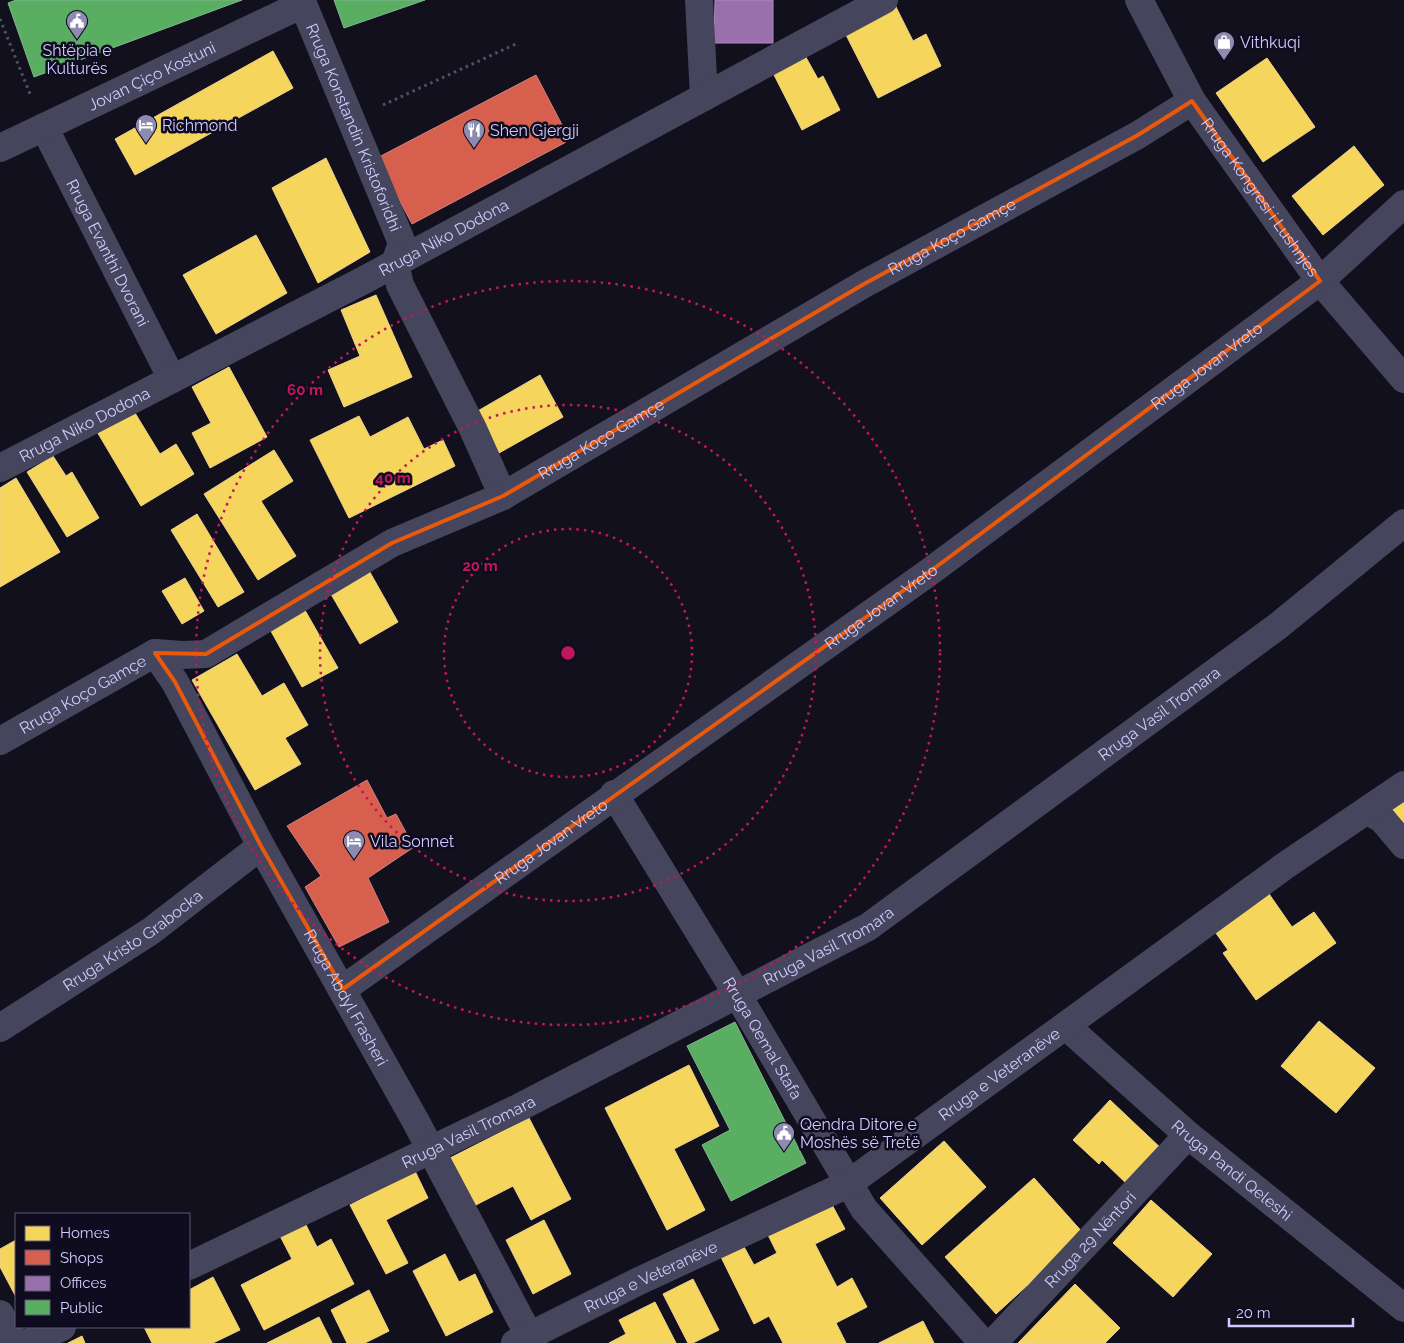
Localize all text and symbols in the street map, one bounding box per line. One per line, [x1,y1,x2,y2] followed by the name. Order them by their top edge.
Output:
[65,9,89,40] public building icon: Shtëpia e Kulturës
[302,21,405,234] street label: Rruga Konstandin Kristoforidhi
[1212,30,1236,61] shop icon: Vithkuqi
[1240,33,1300,52] place label: Vithkuqi
[85,38,219,115] street label: Jovan Çiço Kostuni
[42,41,112,78] place label: Shtëpia e Kulturës
[134,113,158,144] hotel icon: Richmond
[1197,114,1323,281] street label: Rruga Kongresi i Lushnjes
[162,116,238,135] place label: Richmond
[462,118,486,149] restaurant icon: Shen Gjergji
[490,121,579,140] place label: Shen Gjergji
[62,176,153,330] street label: Rruga Evanthi Dvorani
[885,194,1019,279] street label: Rruga Koço Gamçe
[376,195,512,280] street label: Rruga Niko Dodona
[1147,318,1266,414] street label: Rruga Jovan Vreto
[287,381,323,399] text: 60 m
[16,383,153,466] street label: Rruga Niko Dodona
[535,395,668,483] street label: Rruga Koço Gamçe
[375,469,411,487] text: 40 m
[462,557,498,575] text: 20 m
[821,560,941,654] street label: Rruga Jovan Vreto
[559,644,577,662] centre of rings
[16,651,150,738] street label: Rruga Koço Gamçe
[1095,663,1224,765] street label: Rruga Vasil Tromara
[491,795,611,888] street label: Rruga Jovan Vreto
[342,829,366,860] hotel icon: Vila Sonnet
[370,832,455,851] place label: Vila Sonnet
[59,886,206,995] street label: Rruga Kristo Grabocka
[760,903,897,990] street label: Rruga Vasil Tromara
[300,926,392,1069] street label: Rruga Abdyl Frasheri
[719,974,806,1103] street label: Rruga Qemal Stafa
[935,1024,1064,1125] street label: Rruga e Veteranëve
[399,1092,539,1172] street label: Rruga Vasil Tromara
[800,1115,920,1152] place label: Qendra Ditore e Moshës së Tretë
[1168,1116,1296,1225] street label: Rruga Pandi Qeleshi
[772,1121,796,1152] public building icon: Qendra Ditore e Moshës së Tretë
[1041,1188,1140,1292] street label: Rruga 29 Nëntori
[15,1213,190,1328] legend
[60,1224,110,1242] text: Homes
[581,1237,720,1317] street label: Rruga e Veteranëve
[60,1249,103,1267] text: Shops
[60,1274,107,1292] text: Offices
[1229,1296,1353,1328] scale bar
[60,1299,103,1317] text: Public
[1236,1304,1271,1322] text: 20 m

